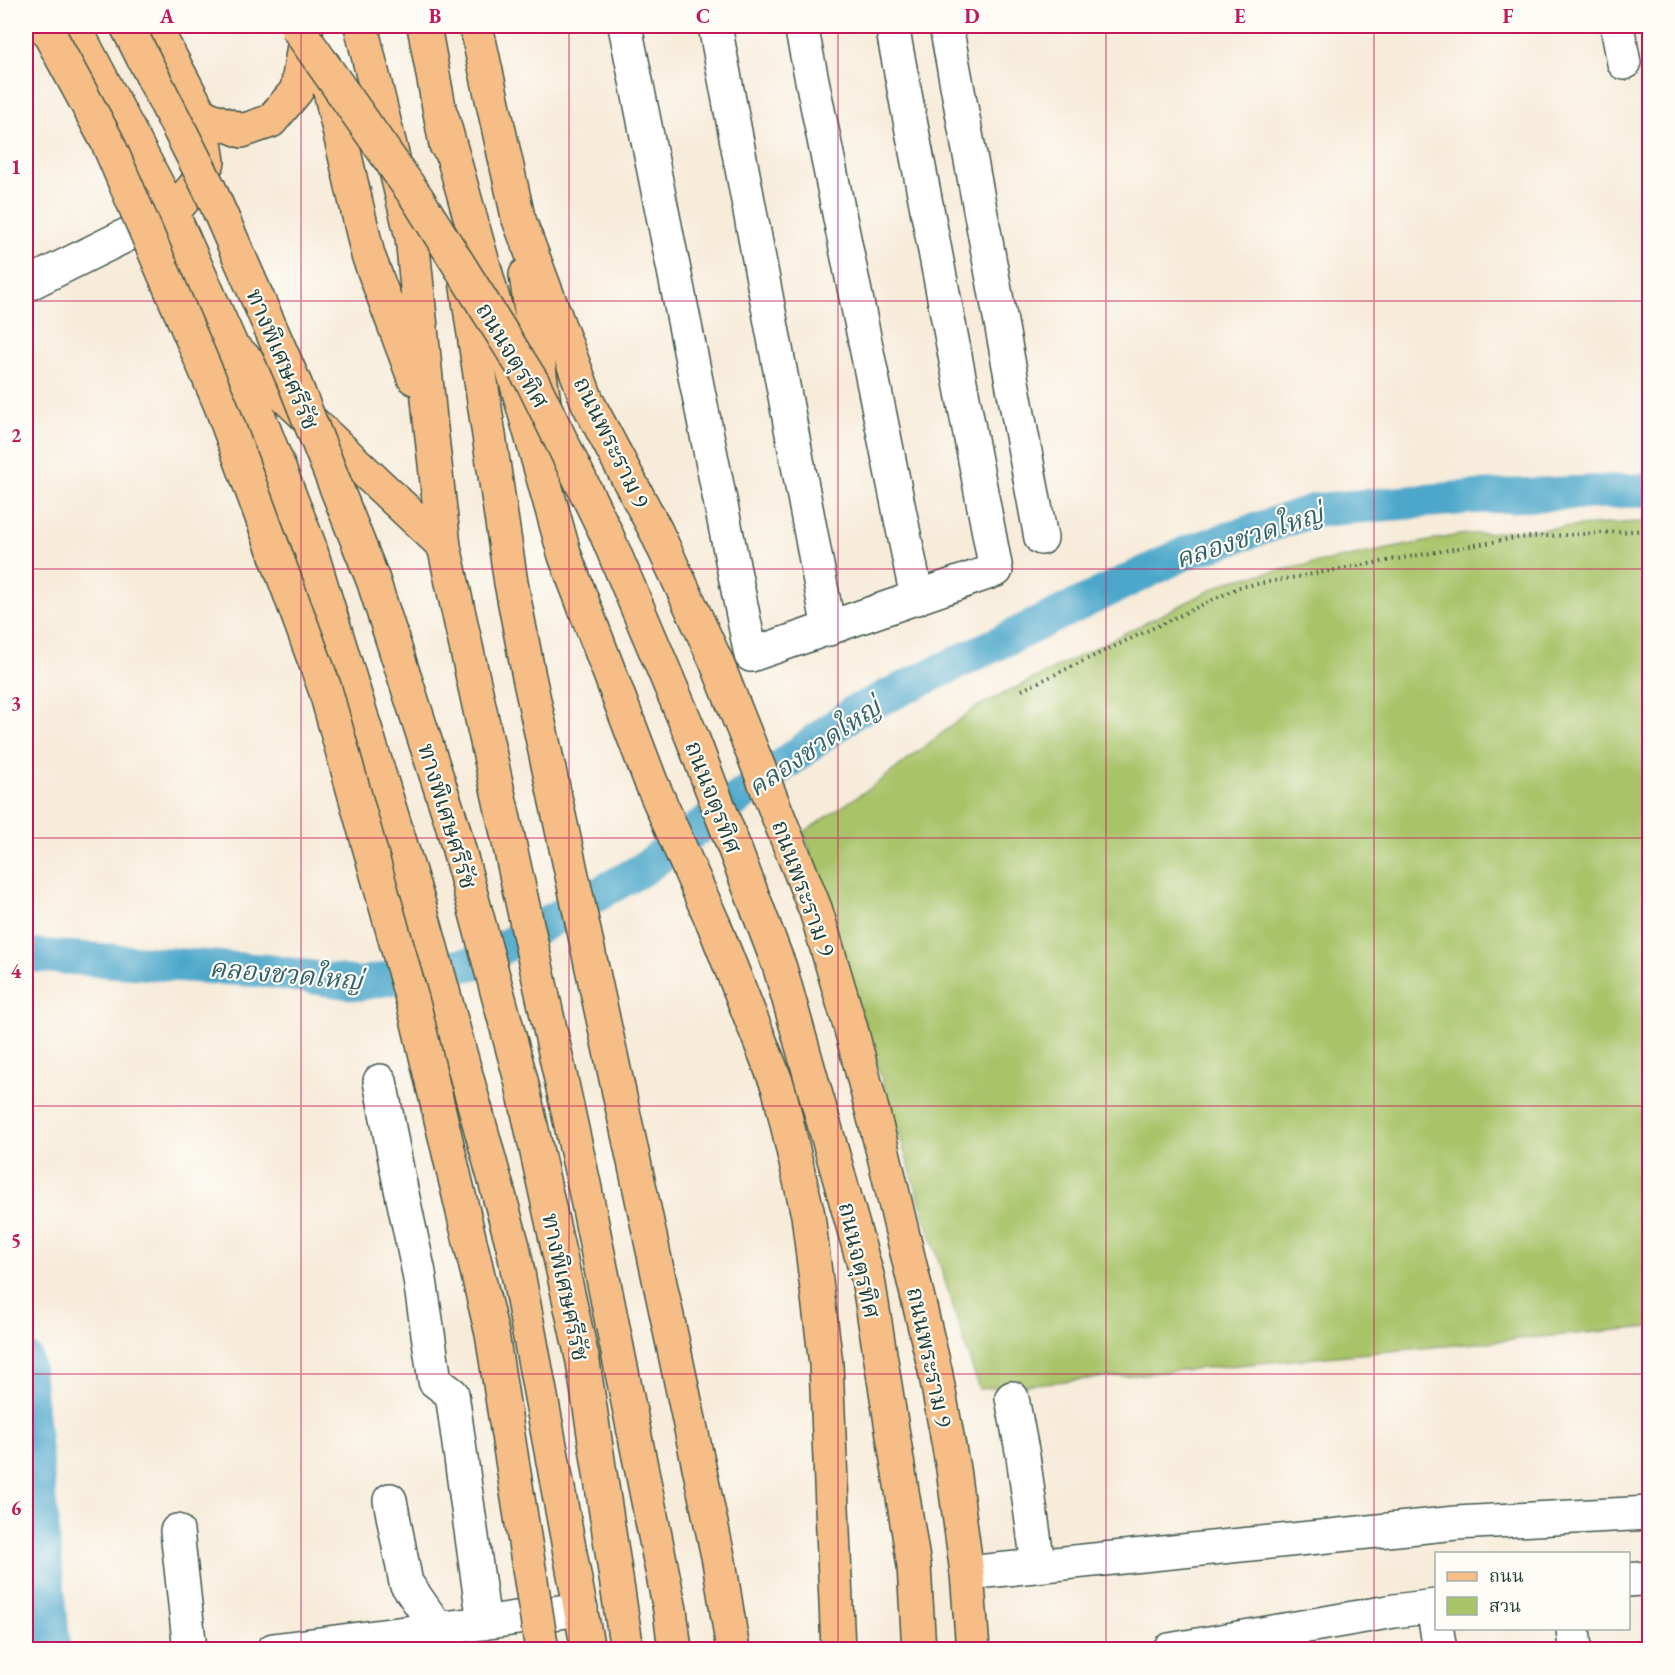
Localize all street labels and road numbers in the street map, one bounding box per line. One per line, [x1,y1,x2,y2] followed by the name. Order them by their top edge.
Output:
[239,284,327,434] street label: ทางพิเศษศรีรัช
[469,296,557,414] street label: ถนนจตุรทิศ
[567,371,657,513] street label: ถนนพระราม 9
[678,736,750,858] street label: ถนนจตุรทิศ
[411,739,485,893] street label: ทางพิเศษศรีรัช
[765,816,843,961] street label: ถนนพระราม 9
[832,1199,888,1321] street label: ถนนจตุรทิศ
[535,1210,597,1364] street label: ทางพิเศษศรีรัช
[900,1284,960,1431] street label: ถนนพระราม 9

